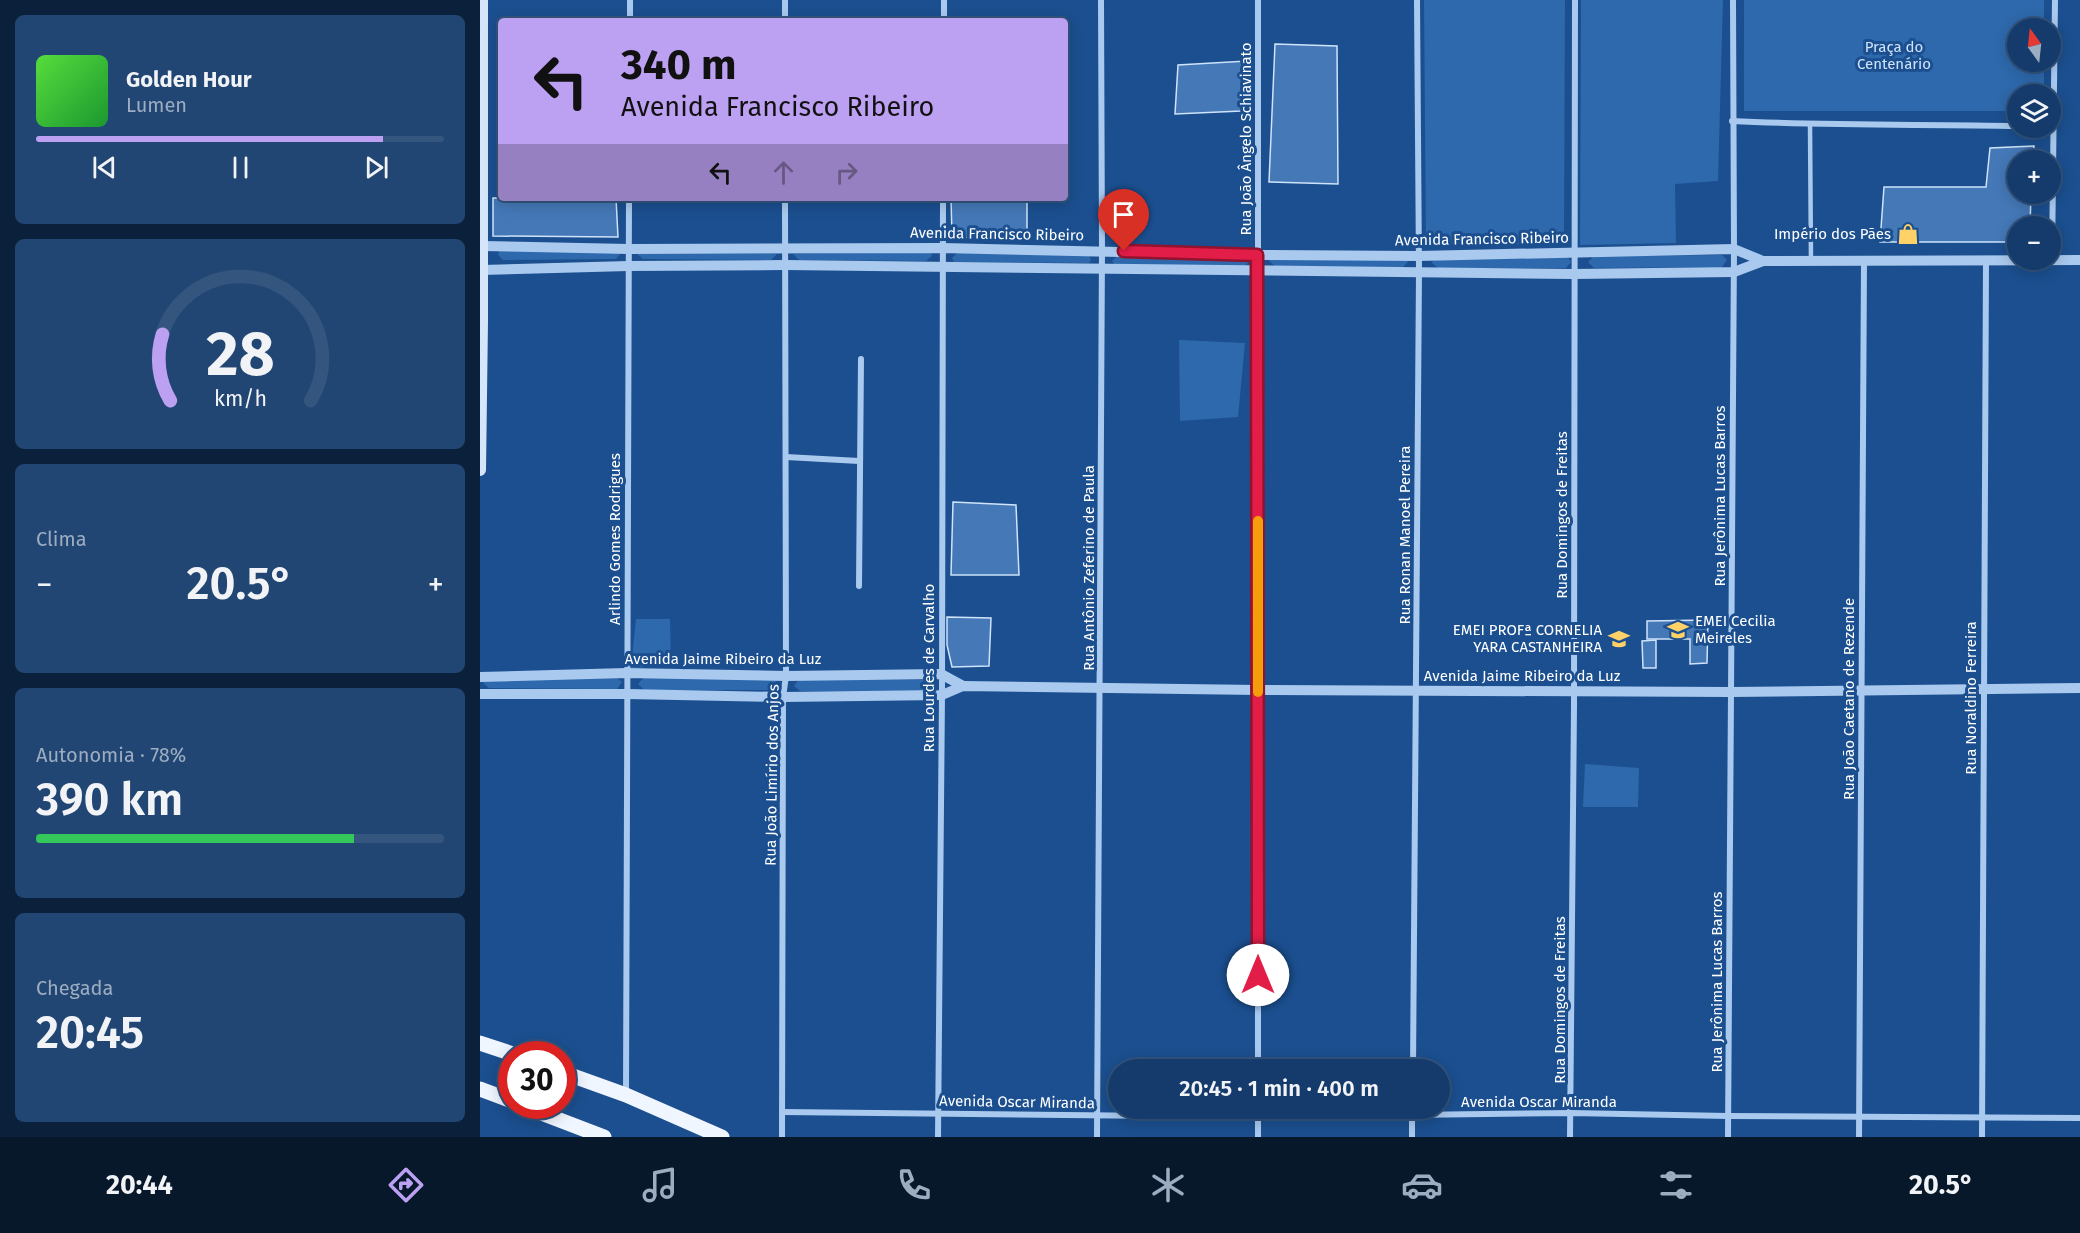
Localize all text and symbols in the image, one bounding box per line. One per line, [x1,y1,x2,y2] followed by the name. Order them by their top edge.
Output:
[2007,18,2061,72] north arrow
[2007,18,2061,270] map controls
[1857,38,1931,73] park label: Praça do Centenário
[621,40,737,90] text: 340 m
[522,42,600,120] icon: left
[1237,42,1255,236] street label: Rua João Ângelo Schiavinato
[126,66,252,93] text: Golden Hour
[2007,84,2061,138] button: layers
[621,91,934,123] text: Avenida Francisco Ribeiro
[126,93,187,117] text: Lumen
[2007,150,2061,204] button: +
[88,151,121,184] icon: previous
[224,151,257,184] icon: pause
[360,151,393,184] icon: next
[704,156,737,189] icon: left
[767,156,800,189] icon: ahead
[830,156,863,189] icon: right
[1098,189,1149,251] pin
[1107,198,1140,231] icon: arrive
[2007,216,2061,270] button: −
[1896,222,1920,246] shop icon: Império dos Pães
[910,223,1084,245] street label: Avenida Francisco Ribeiro
[1774,225,1891,243] place label: Império dos Pães
[1395,228,1569,250] street label: Avenida Francisco Ribeiro
[206,317,274,392] text: 28
[213,387,267,413] text: km/h
[1711,406,1729,586] street label: Rua Jerônima Lucas Barros
[1553,431,1571,599] street label: Rua Domingos de Freitas
[1396,446,1414,624] street label: Rua Ronan Manoel Pereira
[606,453,624,625] street label: Arlindo Gomes Rodrigues
[1080,465,1098,671] street label: Rua Antônio Zeferino de Paula
[36,527,87,551] text: Clima
[186,557,294,611] text: 20.5°
[36,565,53,605] text: −
[428,565,444,605] text: +
[920,584,938,752] street label: Rua Lourdes de Carvalho
[1840,598,1858,800] street label: Rua João Caetano de Rezende
[1695,612,1776,647] place label: EMEI Cecilia Meireles
[1666,618,1690,642] school or university icon: EMEI Cecilia Meireles
[1453,621,1602,656] place label: EMEI PROFª CORNELIA YARA CASTANHEIRA
[1962,621,1980,775] street label: Rua Noraldino Ferreira
[1607,627,1631,651] school or university icon: EMEI PROFª CORNELIA YARA CASTANHEIRA
[625,650,822,668] street label: Avenida Jaime Ribeiro da Luz
[1424,667,1621,685] street label: Avenida Jaime Ribeiro da Luz
[761,684,783,866] street label: Rua João Limírio dos Anjos
[36,743,186,767] text: Autonomia · 78%
[36,773,183,827] text: 390 km
[1708,892,1726,1072] street label: Rua Jerônima Lucas Barros
[1551,916,1569,1084] street label: Rua Domingos de Freitas
[1226,943,1290,1007] position arrow
[36,976,113,1000] text: Chegada
[36,1006,144,1060] text: 20:45
[498,1041,576,1119] speed limit sign: 30
[1179,1075,1379,1102] text: 20:45 · 1 min · 400 m
[939,1092,1095,1112] street label: Avenida Oscar Miranda
[1461,1093,1617,1111] street label: Avenida Oscar Miranda
[385,1164,427,1206] icon: directions
[639,1164,681,1206] icon: music
[893,1164,935,1206] icon: phone
[1147,1164,1189,1206] icon: climate
[1401,1164,1443,1206] icon: car
[1655,1164,1697,1206] icon: filters
[106,1169,173,1201] text: 20:44
[1909,1169,1974,1201] text: 20.5°

